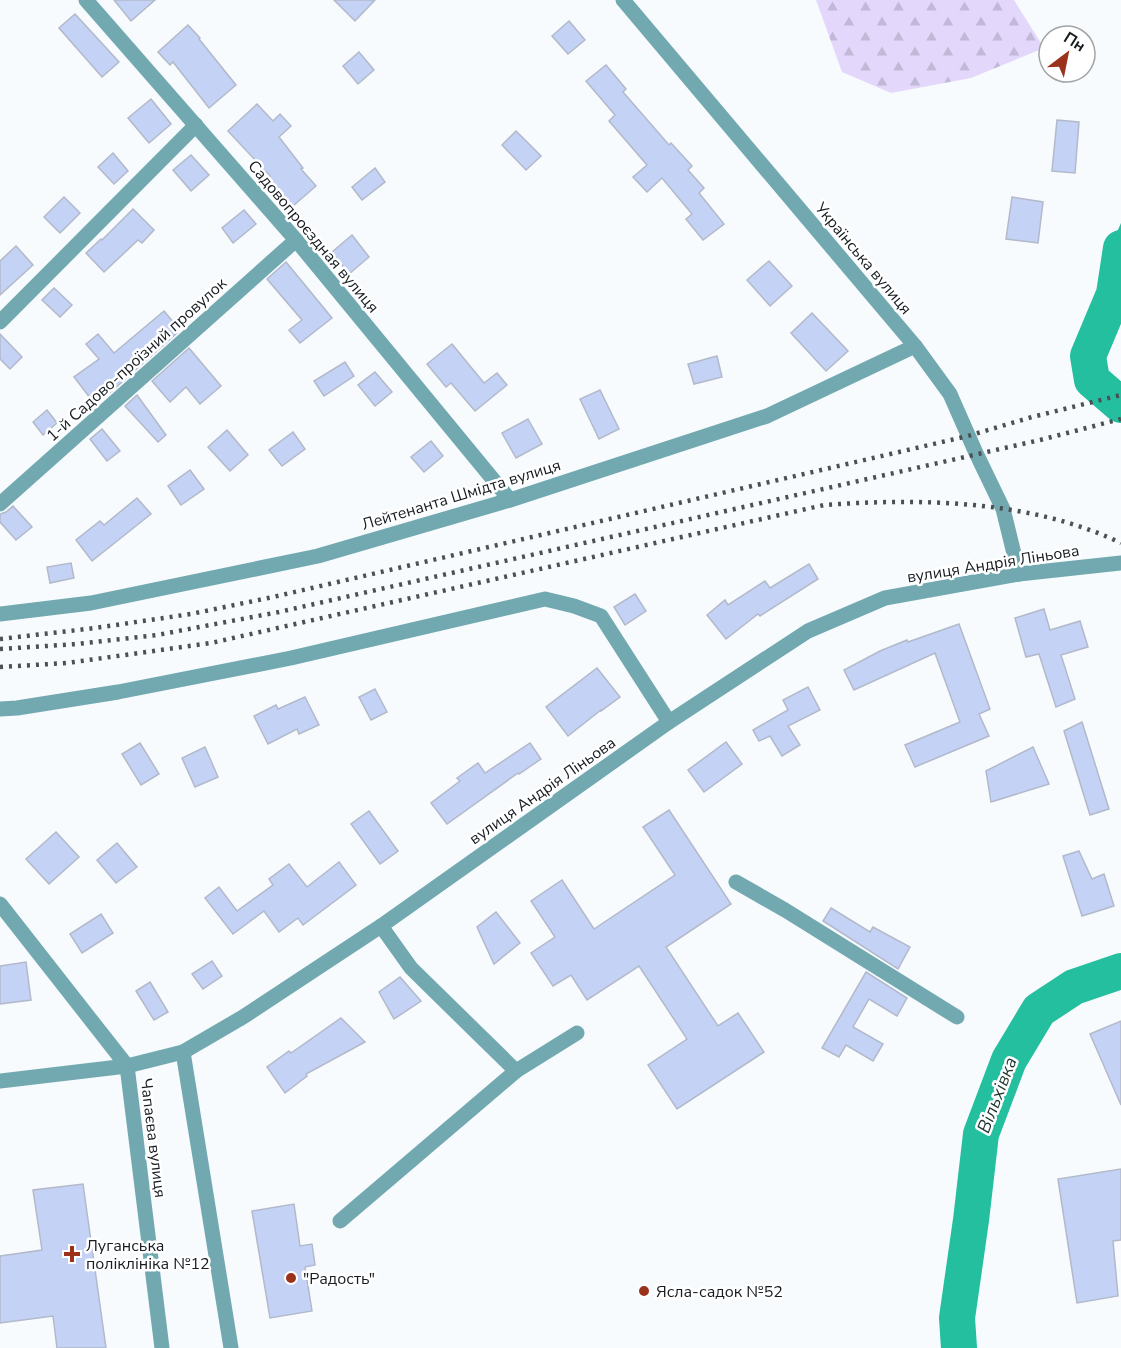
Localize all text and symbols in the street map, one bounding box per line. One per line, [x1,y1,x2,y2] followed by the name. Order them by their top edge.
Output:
[1037,24,1097,84] north arrow
[1059,27,1090,57] text: Пн
[243,156,384,318] street label: Садовопроєздная вулиця
[809,197,917,319] street label: Українська вулиця
[42,272,232,447] street label: 1-й Садово-проїзний провулок
[359,454,563,536] street label: Лейтенанта Шмідта вулиця
[905,539,1081,588] street label: вулиця Андрія Ліньова
[465,732,620,850] street label: вулиця Андрія Ліньова
[972,1054,1022,1136] water label: Вільхівка
[135,1077,171,1199] street label: Чапаєва вулиця
[86,1235,210,1275] place label: Луганська поліклініка №12
[63,1245,81,1263] marker: Луганська поліклініка №12
[303,1268,375,1290] place label: "Радость"
[284,1271,298,1285] marker: "Радость"
[656,1281,783,1303] place label: Ясла-садок №52
[637,1284,651,1298] marker: Ясла-садок №52

